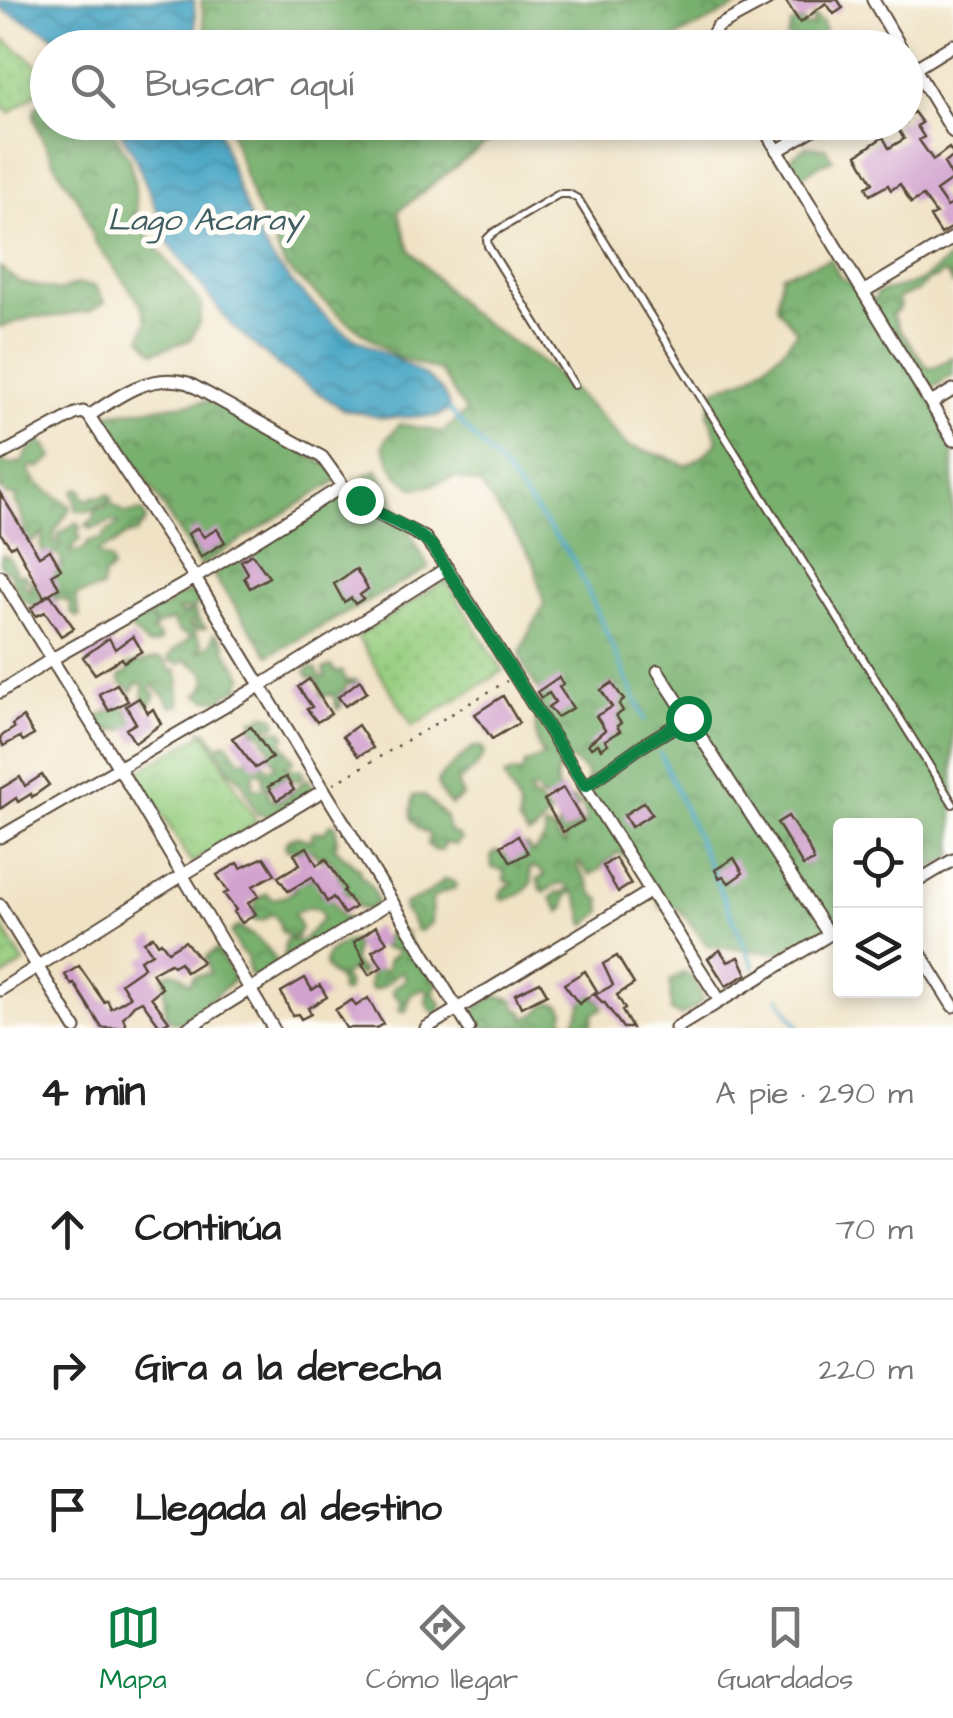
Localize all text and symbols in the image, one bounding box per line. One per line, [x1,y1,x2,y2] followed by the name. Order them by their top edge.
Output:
[30,30,923,140] search box
[65,58,120,113] icon: search
[145,59,354,111] text: Buscar aquí
[108,198,306,244] water label: Lago Acaray
[338,478,384,524] route end
[666,696,712,742] route start
[833,818,923,998] map controls
[833,818,923,908] button: locate
[833,908,923,998] button: layers
[40,1064,145,1122] text: 4 min
[715,1071,913,1116] text: A pie · 290 m
[40,1202,95,1257] icon: ahead
[135,1203,281,1255] text: Continúa
[835,1207,913,1252] text: 70 m
[40,1342,95,1397] icon: right
[135,1343,441,1395] text: Gira a la derecha
[818,1347,913,1392] text: 220 m
[40,1482,95,1537] icon: arrive
[135,1483,442,1535] text: Llegada al destino
[100,1600,167,1699] tab: Mapa
[366,1600,518,1699] tab: Cómo llegar
[717,1600,853,1699] tab: Guardados

